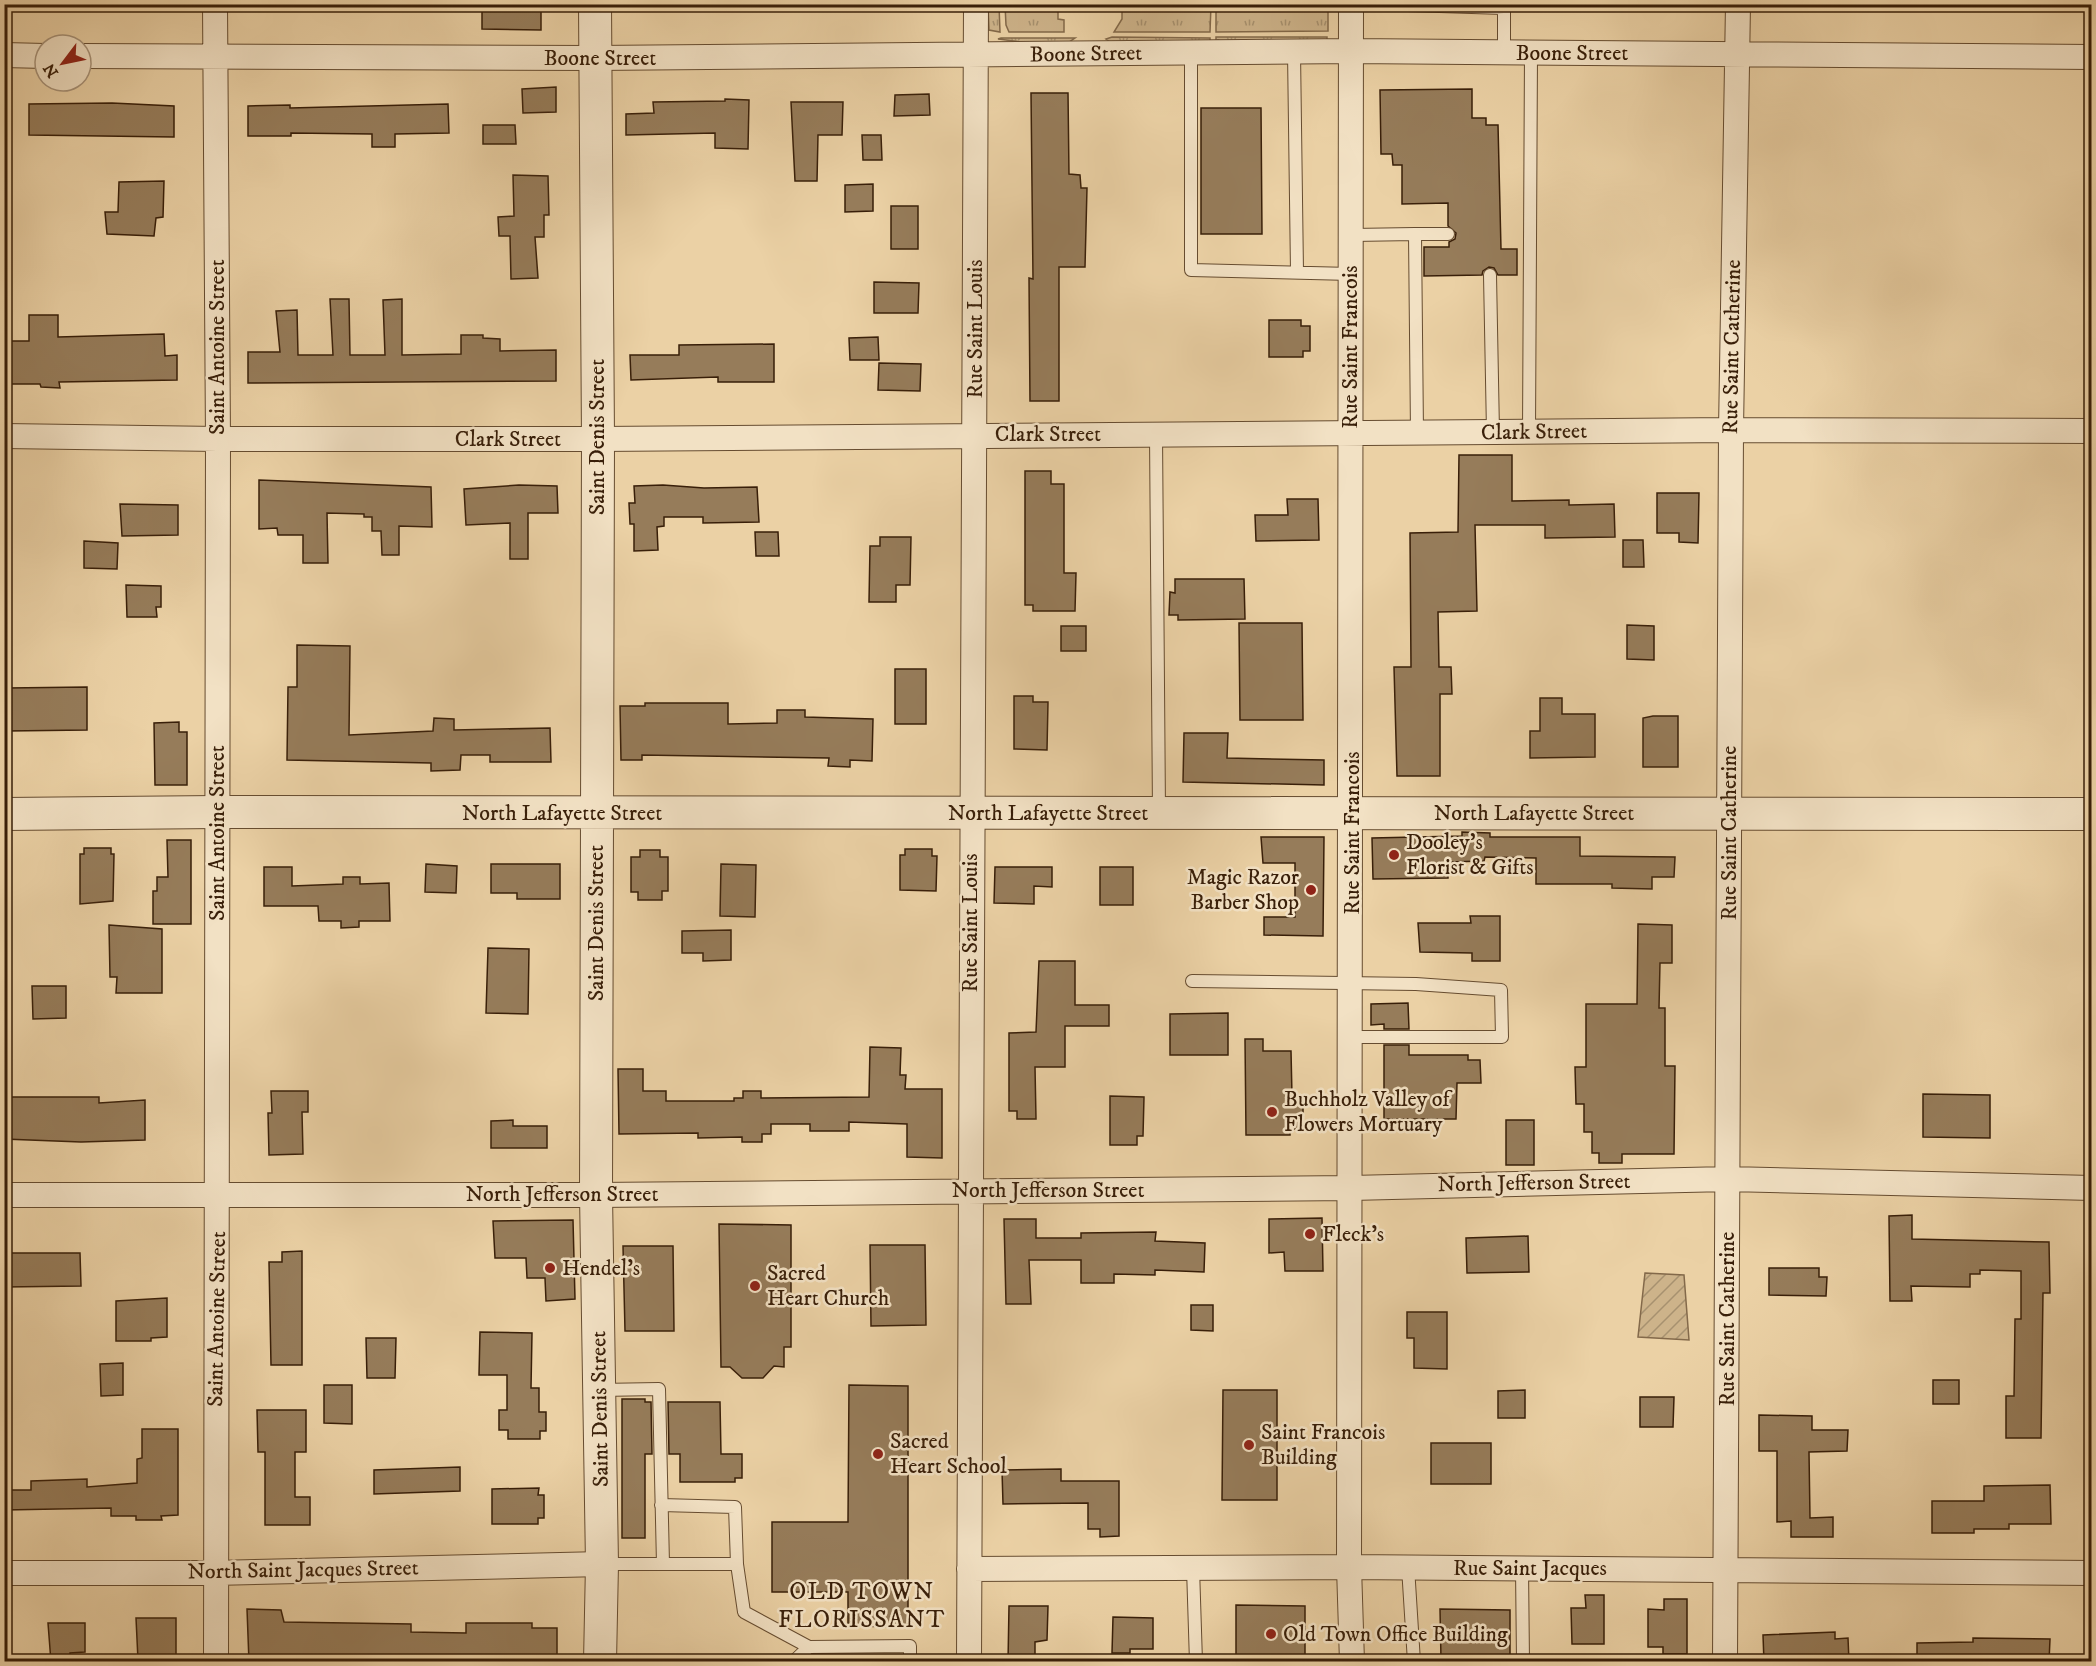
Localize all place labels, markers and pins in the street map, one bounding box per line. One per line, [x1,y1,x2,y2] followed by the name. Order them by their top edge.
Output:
[1406,829,1534,881] place label: Dooley's Florist & Gifts
[1387,848,1401,862] marker: Dooley's Florist & Gifts
[1187,864,1300,916] place label: Magic Razor Barber Shop
[1304,883,1318,897] marker: Magic Razor Barber Shop
[1284,1086,1453,1138] place label: Buchholz Valley of Flowers Mortuary
[1265,1105,1279,1119] marker: Buchholz Valley of Flowers Mortuary
[1322,1221,1384,1248] place label: Fleck's
[1303,1227,1317,1241] marker: Fleck's
[562,1255,640,1282] place label: Hendel's
[767,1260,890,1312] place label: Sacred Heart Church
[543,1261,557,1275] marker: Hendel's
[748,1279,762,1293] marker: Sacred Heart Church
[1261,1419,1385,1471] place label: Saint Francois Building
[890,1428,1007,1480] place label: Sacred Heart School
[1242,1438,1256,1452] marker: Saint Francois Building
[871,1447,885,1461] marker: Sacred Heart School
[1283,1621,1508,1648] place label: Old Town Office Building
[1264,1627,1278,1641] marker: Old Town Office Building

